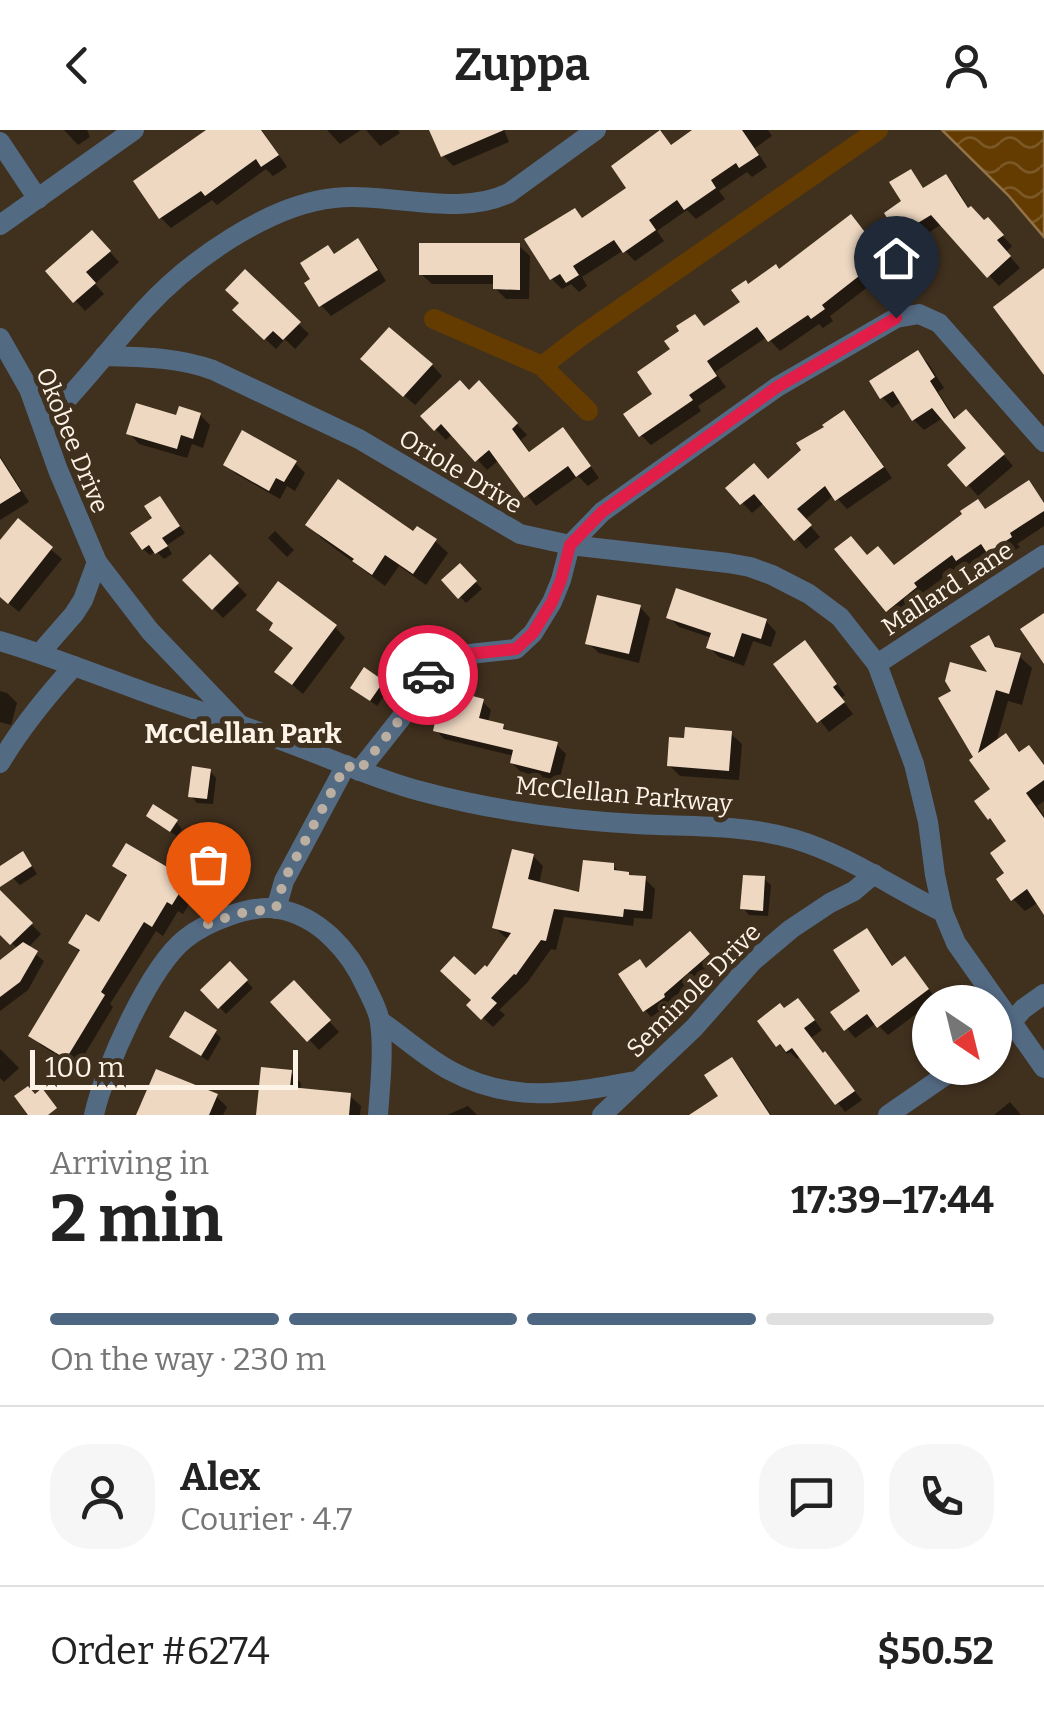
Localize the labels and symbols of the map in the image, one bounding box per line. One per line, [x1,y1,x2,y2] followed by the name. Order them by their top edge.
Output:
[854,216,939,319] pin
[29,363,115,518] street label: Okobee Drive
[394,423,527,520] street label: Oriole Drive
[876,535,1019,642] street label: Mallard Lane
[378,625,478,725] courier
[144,717,342,750] district label: McClellan Park
[514,771,734,819] street label: McClellan Parkway
[166,822,251,925] pin
[620,917,767,1064] street label: Seminole Drive
[912,985,1012,1085] north arrow
[30,1045,298,1090] scale bar

